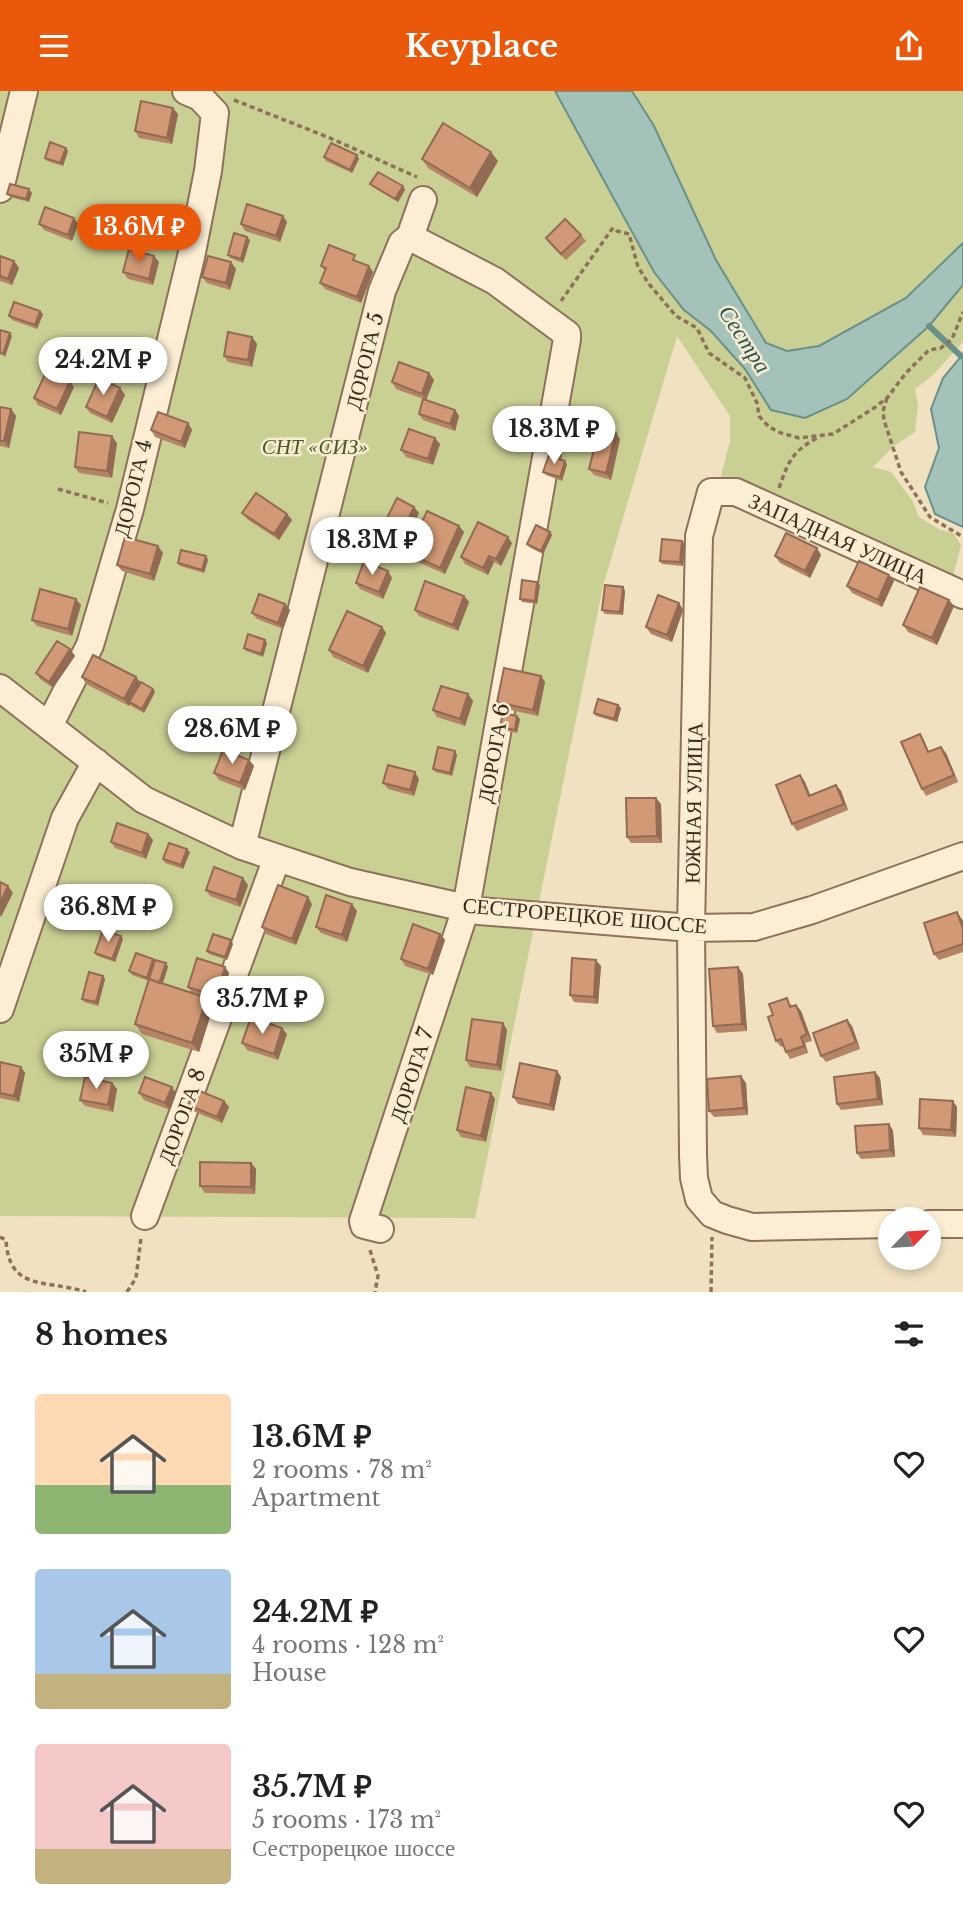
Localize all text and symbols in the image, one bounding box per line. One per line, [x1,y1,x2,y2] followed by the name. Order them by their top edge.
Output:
[405,26,558,66] text: Keyplace
[35,27,73,65] icon: menu
[890,27,928,65] icon: share
[74,205,204,264] pin: 13.6M ₽
[93,213,185,241] text: 13.6M ₽
[713,300,777,378] water label: Сестра
[340,310,390,412] street label: ДОРОГА 5
[38,337,168,397] pin: 24.2M ₽
[54,346,152,374] text: 24.2M ₽
[489,407,619,466] pin: 18.3M ₽
[508,415,600,443] text: 18.3M ₽
[262,434,368,460] park label: СНТ «СИЗ»
[108,436,158,540] street label: ДОРОГА 4
[745,488,932,590] street label: ЗАПАДНАЯ УЛИЦА
[307,517,437,577] pin: 18.3M ₽
[326,526,418,554] text: 18.3M ₽
[472,701,516,805] street label: ДОРОГА 6
[167,707,297,766] pin: 28.6M ₽
[184,715,280,743] text: 28.6M ₽
[680,721,708,884] street label: ЮЖНАЯ УЛИЦА
[43,885,173,944] pin: 36.8M ₽
[462,892,708,940] street label: СЕСТРОРЕЦКОЕ ШОССЕ
[60,893,156,921] text: 36.8M ₽
[197,977,327,1036] pin: 35.7M ₽
[216,985,308,1013] text: 35.7M ₽
[384,1024,440,1126] street label: ДОРОГА 7
[47,1031,145,1091] pin: 35M ₽
[59,1040,133,1068] text: 35M ₽
[153,1064,211,1168] street label: ДОРОГА 8
[878,1207,942,1271] north arrow
[878,1207,941,1270] map controls
[890,1315,928,1353] icon: filters
[35,1316,168,1353] text: 8 homes
[252,1418,372,1455] text: 13.6M ₽
[91,1422,175,1506] icon: home
[890,1445,928,1483] icon: heart
[252,1456,432,1484] text: 2 rooms · 78 m²
[252,1484,380,1512] text: Apartment
[252,1593,379,1630] text: 24.2M ₽
[91,1597,175,1681] icon: home
[890,1620,928,1658] icon: heart
[252,1631,444,1659] text: 4 rooms · 128 m²
[252,1659,327,1687] text: House
[252,1768,372,1805] text: 35.7M ₽
[91,1772,175,1856] icon: home
[890,1795,928,1833] icon: heart
[252,1806,441,1834] text: 5 rooms · 173 m²
[252,1834,455,1862] text: Сестрорецкое шоссе

